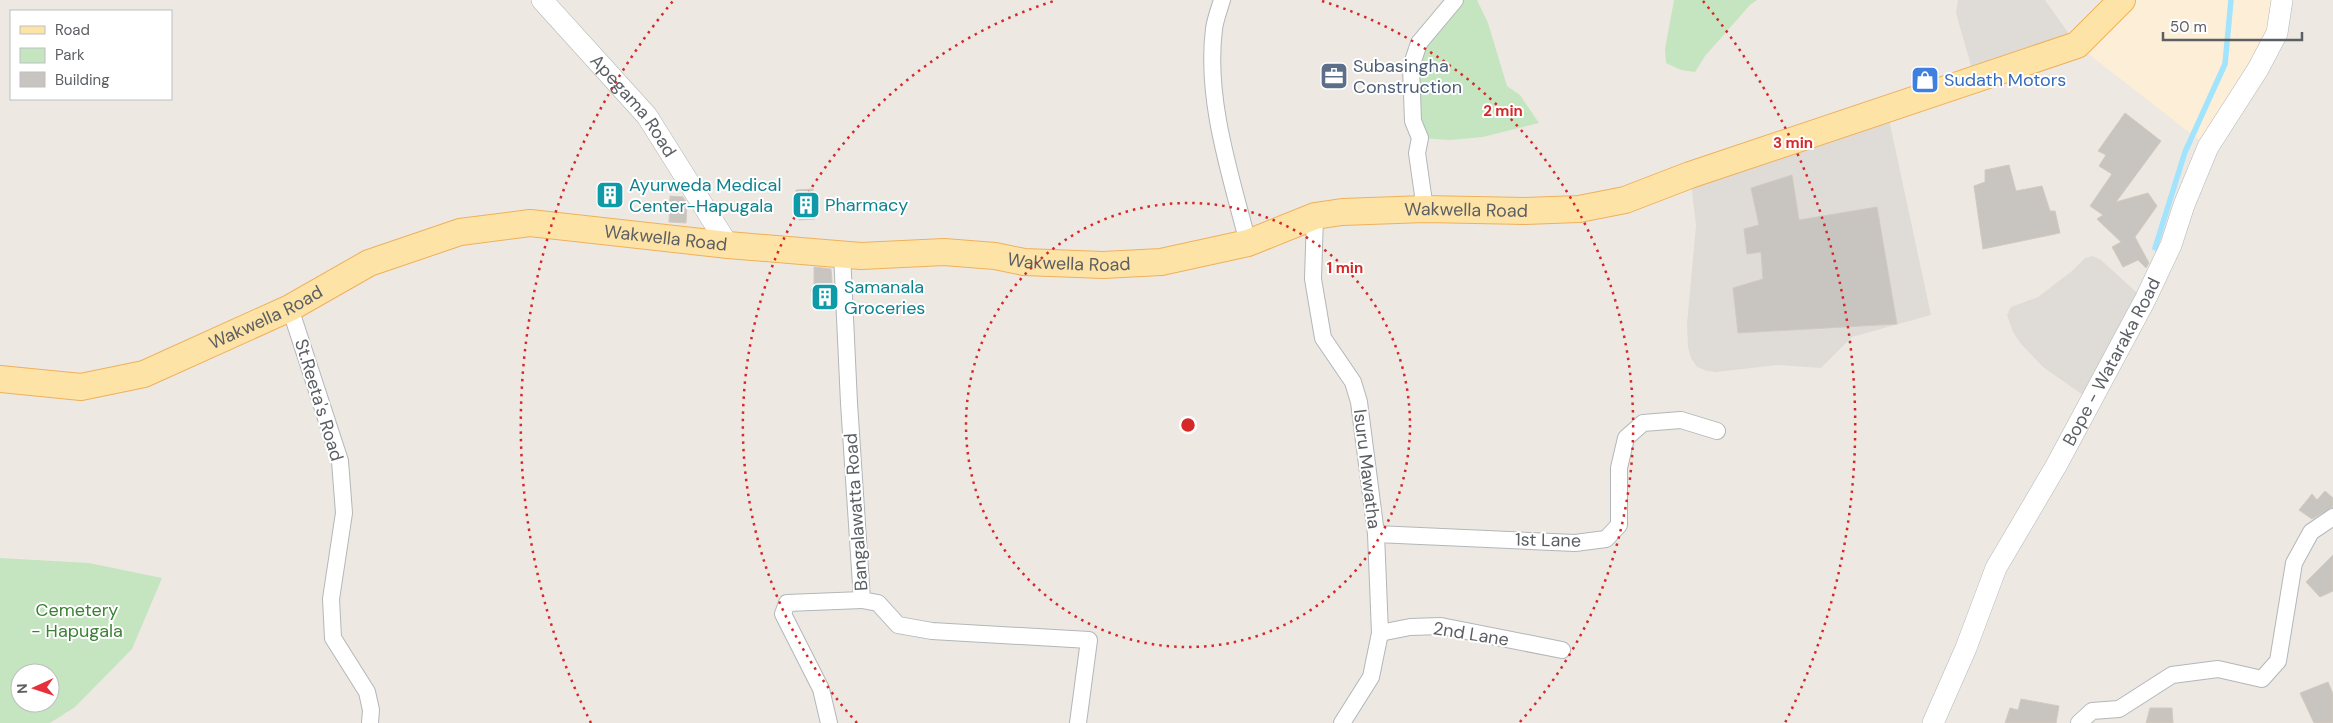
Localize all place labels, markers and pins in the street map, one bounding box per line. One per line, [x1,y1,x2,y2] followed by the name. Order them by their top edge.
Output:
[1353,54,1462,99] place label: Subasingha Construction
[1319,61,1349,91] office icon: Subasingha Construction
[1910,65,1940,95] shop icon: Sudath Motors
[1944,68,2066,92] place label: Sudath Motors
[629,173,781,218] place label: Ayurweda Medical Center-Hapugala
[595,180,625,210] building icon: Ayurweda Medical Center-Hapugala
[791,190,821,220] building icon: Pharmacy
[825,193,908,217] place label: Pharmacy
[844,275,925,320] place label: Samanala Groceries
[810,282,840,312] building icon: Samanala Groceries
[1179,416,1197,434] centre of rings

